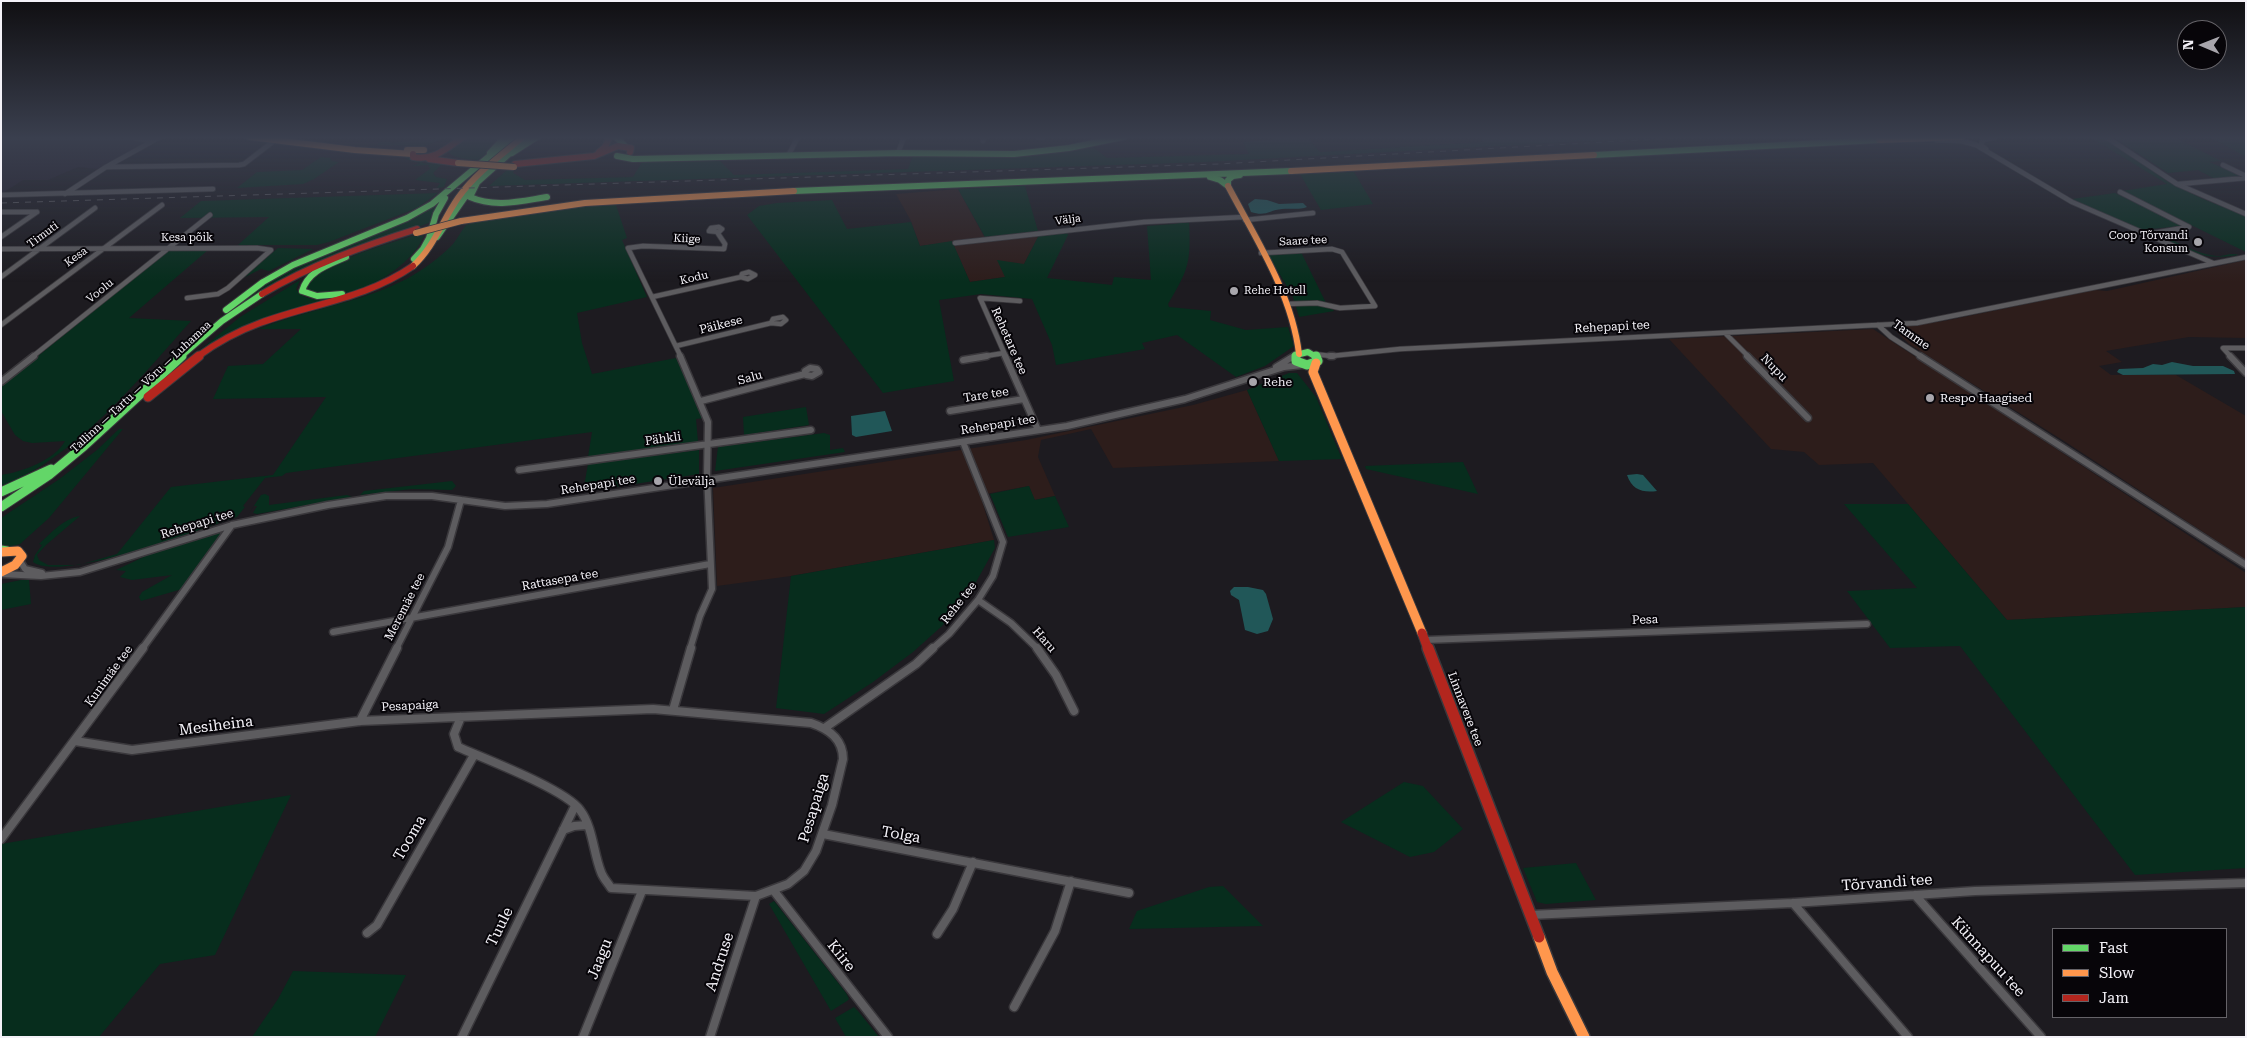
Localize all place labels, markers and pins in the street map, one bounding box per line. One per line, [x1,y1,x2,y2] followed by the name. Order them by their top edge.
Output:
[2109,229,2188,255] place label: Coop Tõrvandi Konsum
[2192,236,2204,248] marker: Coop Tõrvandi Konsum
[1244,284,1306,298] place label: Rehe Hotell
[1228,285,1240,297] marker: Rehe Hotell
[1263,375,1292,389] place label: Rehe
[1247,376,1259,388] marker: Rehe
[1940,391,2032,405] place label: Respo Haagised
[1924,392,1936,404] marker: Respo Haagised
[668,474,715,488] place label: Ülevälja
[652,475,664,487] marker: Ülevälja

